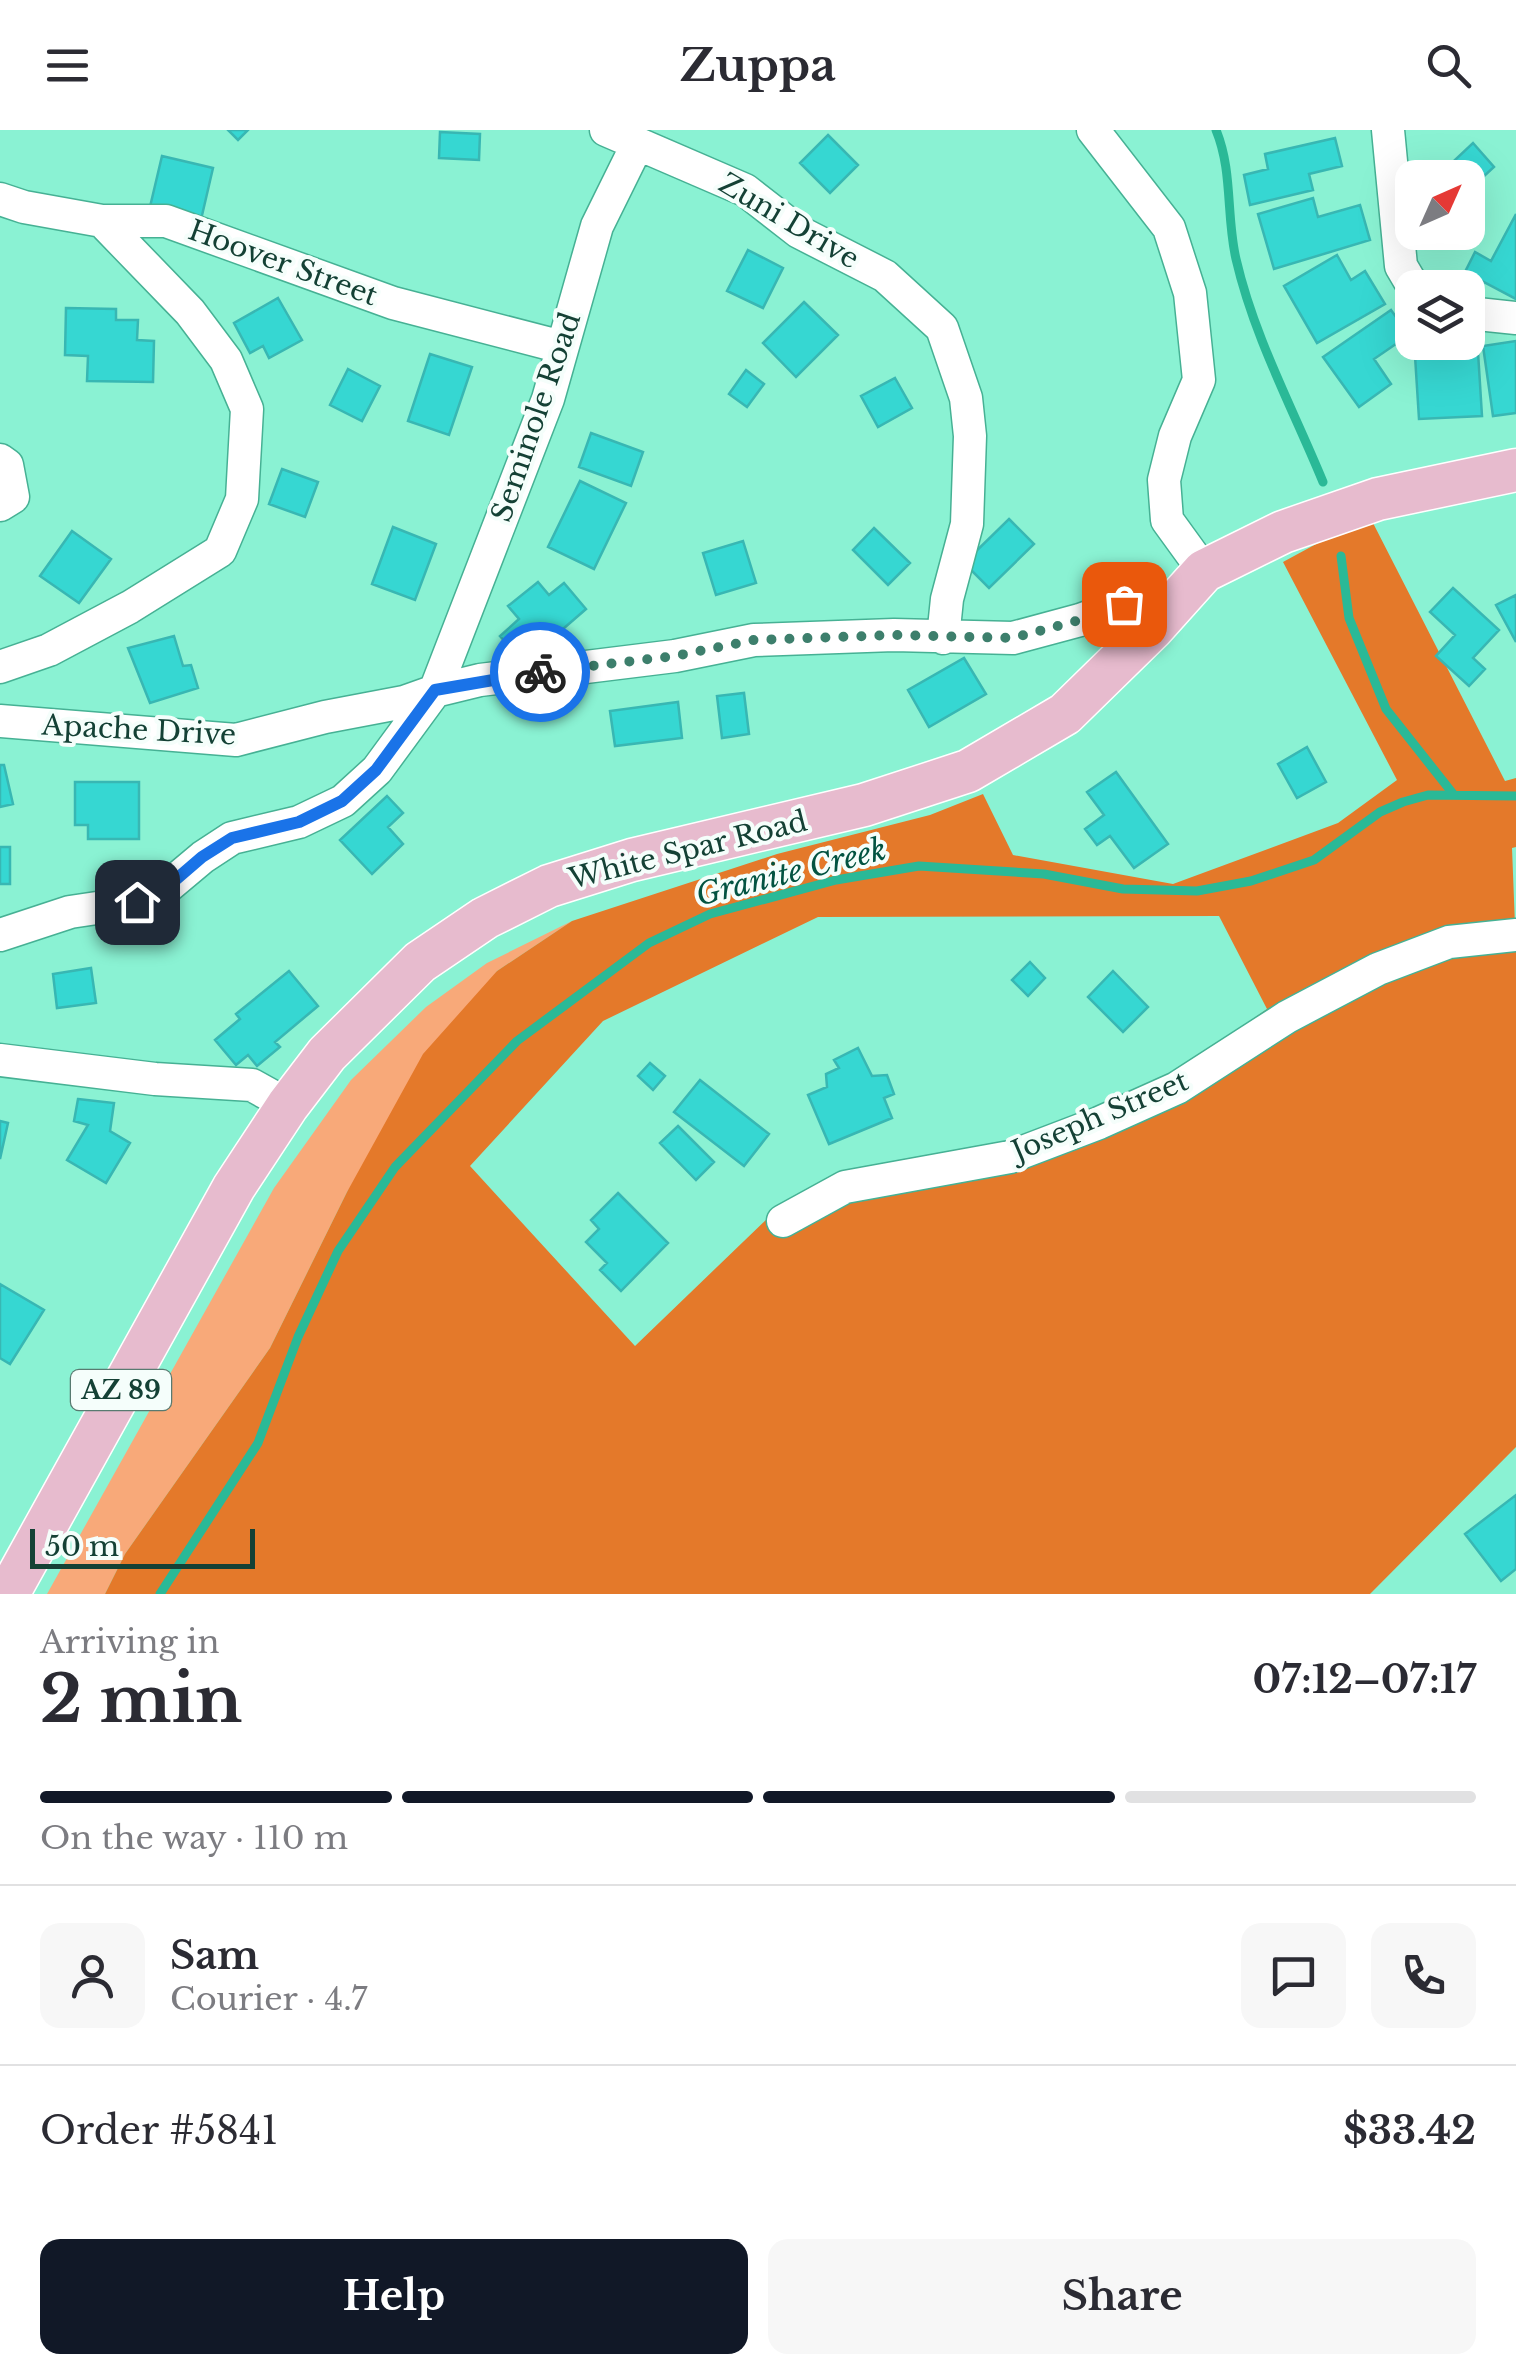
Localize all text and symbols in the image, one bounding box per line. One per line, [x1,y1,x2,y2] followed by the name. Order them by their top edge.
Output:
[680,37,836,93] text: Zuppa
[40,38,95,93] icon: menu
[1421,38,1476,93] icon: search
[1395,160,1485,250] north arrow
[1395,160,1485,360] map controls
[713,166,865,276] street label: Zuni Drive
[184,213,383,314] street label: Hoover Street
[1395,270,1485,360] button: layers
[484,308,588,526] street label: Seminole Road
[1082,562,1167,647] pin
[1097,577,1152,632] icon: bag
[490,622,590,722] courier
[513,645,568,700] icon: bike
[40,707,237,753] street label: Apache Drive
[564,803,811,897] street label: White Spar Road
[692,831,890,913] water label: Granite Creek
[95,860,180,945] pin
[110,875,165,930] icon: home
[1003,1063,1194,1170] street label: Joseph Street
[71,1370,171,1410] road number: AZ 89
[30,1524,255,1568] scale bar
[45,1529,119,1564] text: 50 m
[40,1622,219,1662] text: Arriving in
[1253,1656,1476,1703] text: 07:12–07:17
[40,1659,242,1740] text: 2 min
[40,1818,348,1858] text: On the way · 110 m
[40,1923,145,2028] button: person
[1241,1923,1346,2028] button: chat
[1371,1923,1476,2028] button: phone
[170,1932,259,1979] text: Sam
[170,1979,367,2019] text: Courier · 4.7
[40,2107,278,2154] text: Order #5841
[1343,2107,1476,2154] text: $33.42
[40,2239,748,2354] button: Help
[768,2239,1476,2354] button: Share

